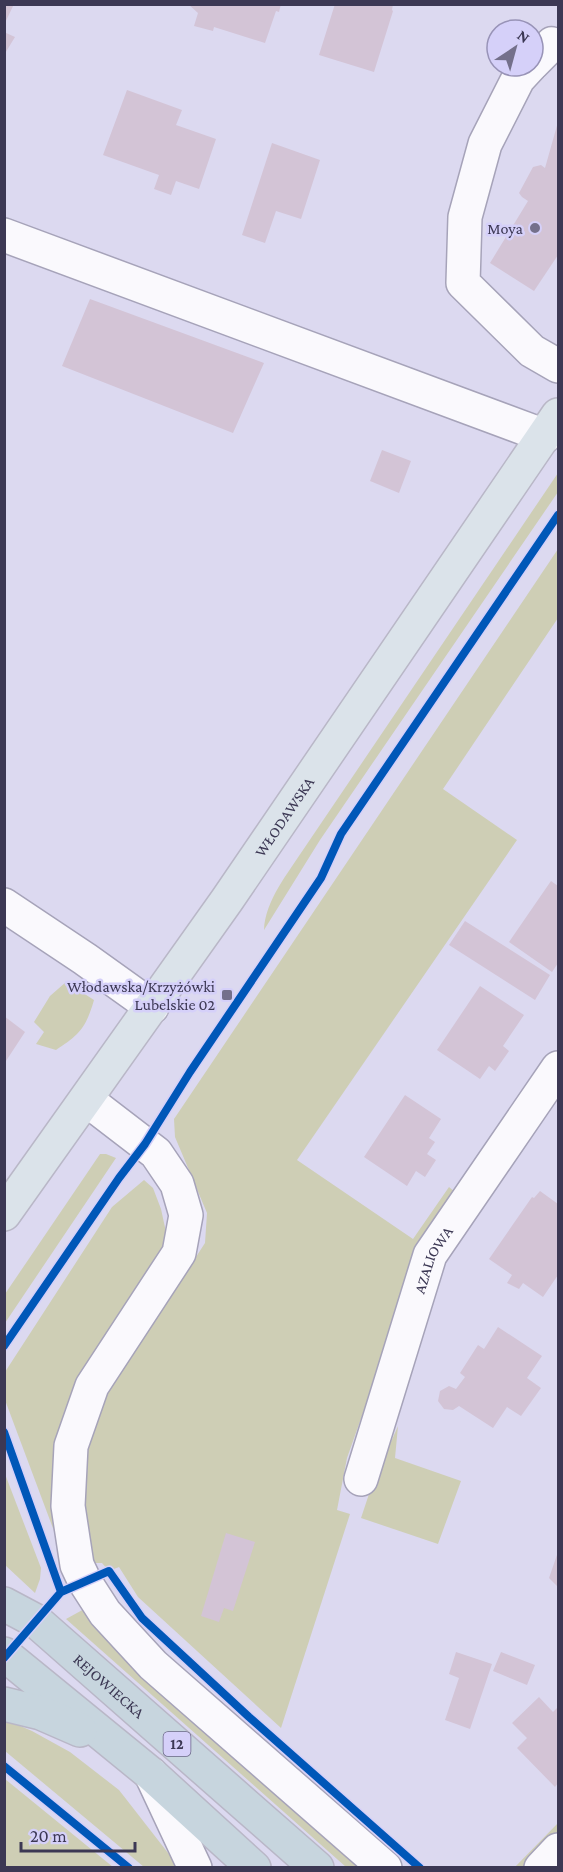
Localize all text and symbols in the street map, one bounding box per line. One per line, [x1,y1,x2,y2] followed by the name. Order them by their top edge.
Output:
[485,18,545,78] north arrow
[514,26,533,46] text: N
[487,220,524,238] place label: Moya
[528,221,542,235] marker: Moya
[251,773,318,860] street label: WŁODAWSKA
[67,978,215,1013] place label: Włodawska/Krzyżówki Lubelskie 02
[220,988,234,1002] marker: Włodawska/Krzyżówki Lubelskie 02
[410,1222,456,1296] street label: AZALIOWA
[71,1650,149,1722] street label: REJOWIECKA
[164,1732,190,1756] road number: 12
[21,1815,135,1853] scale bar
[30,1826,67,1846] text: 20 m

